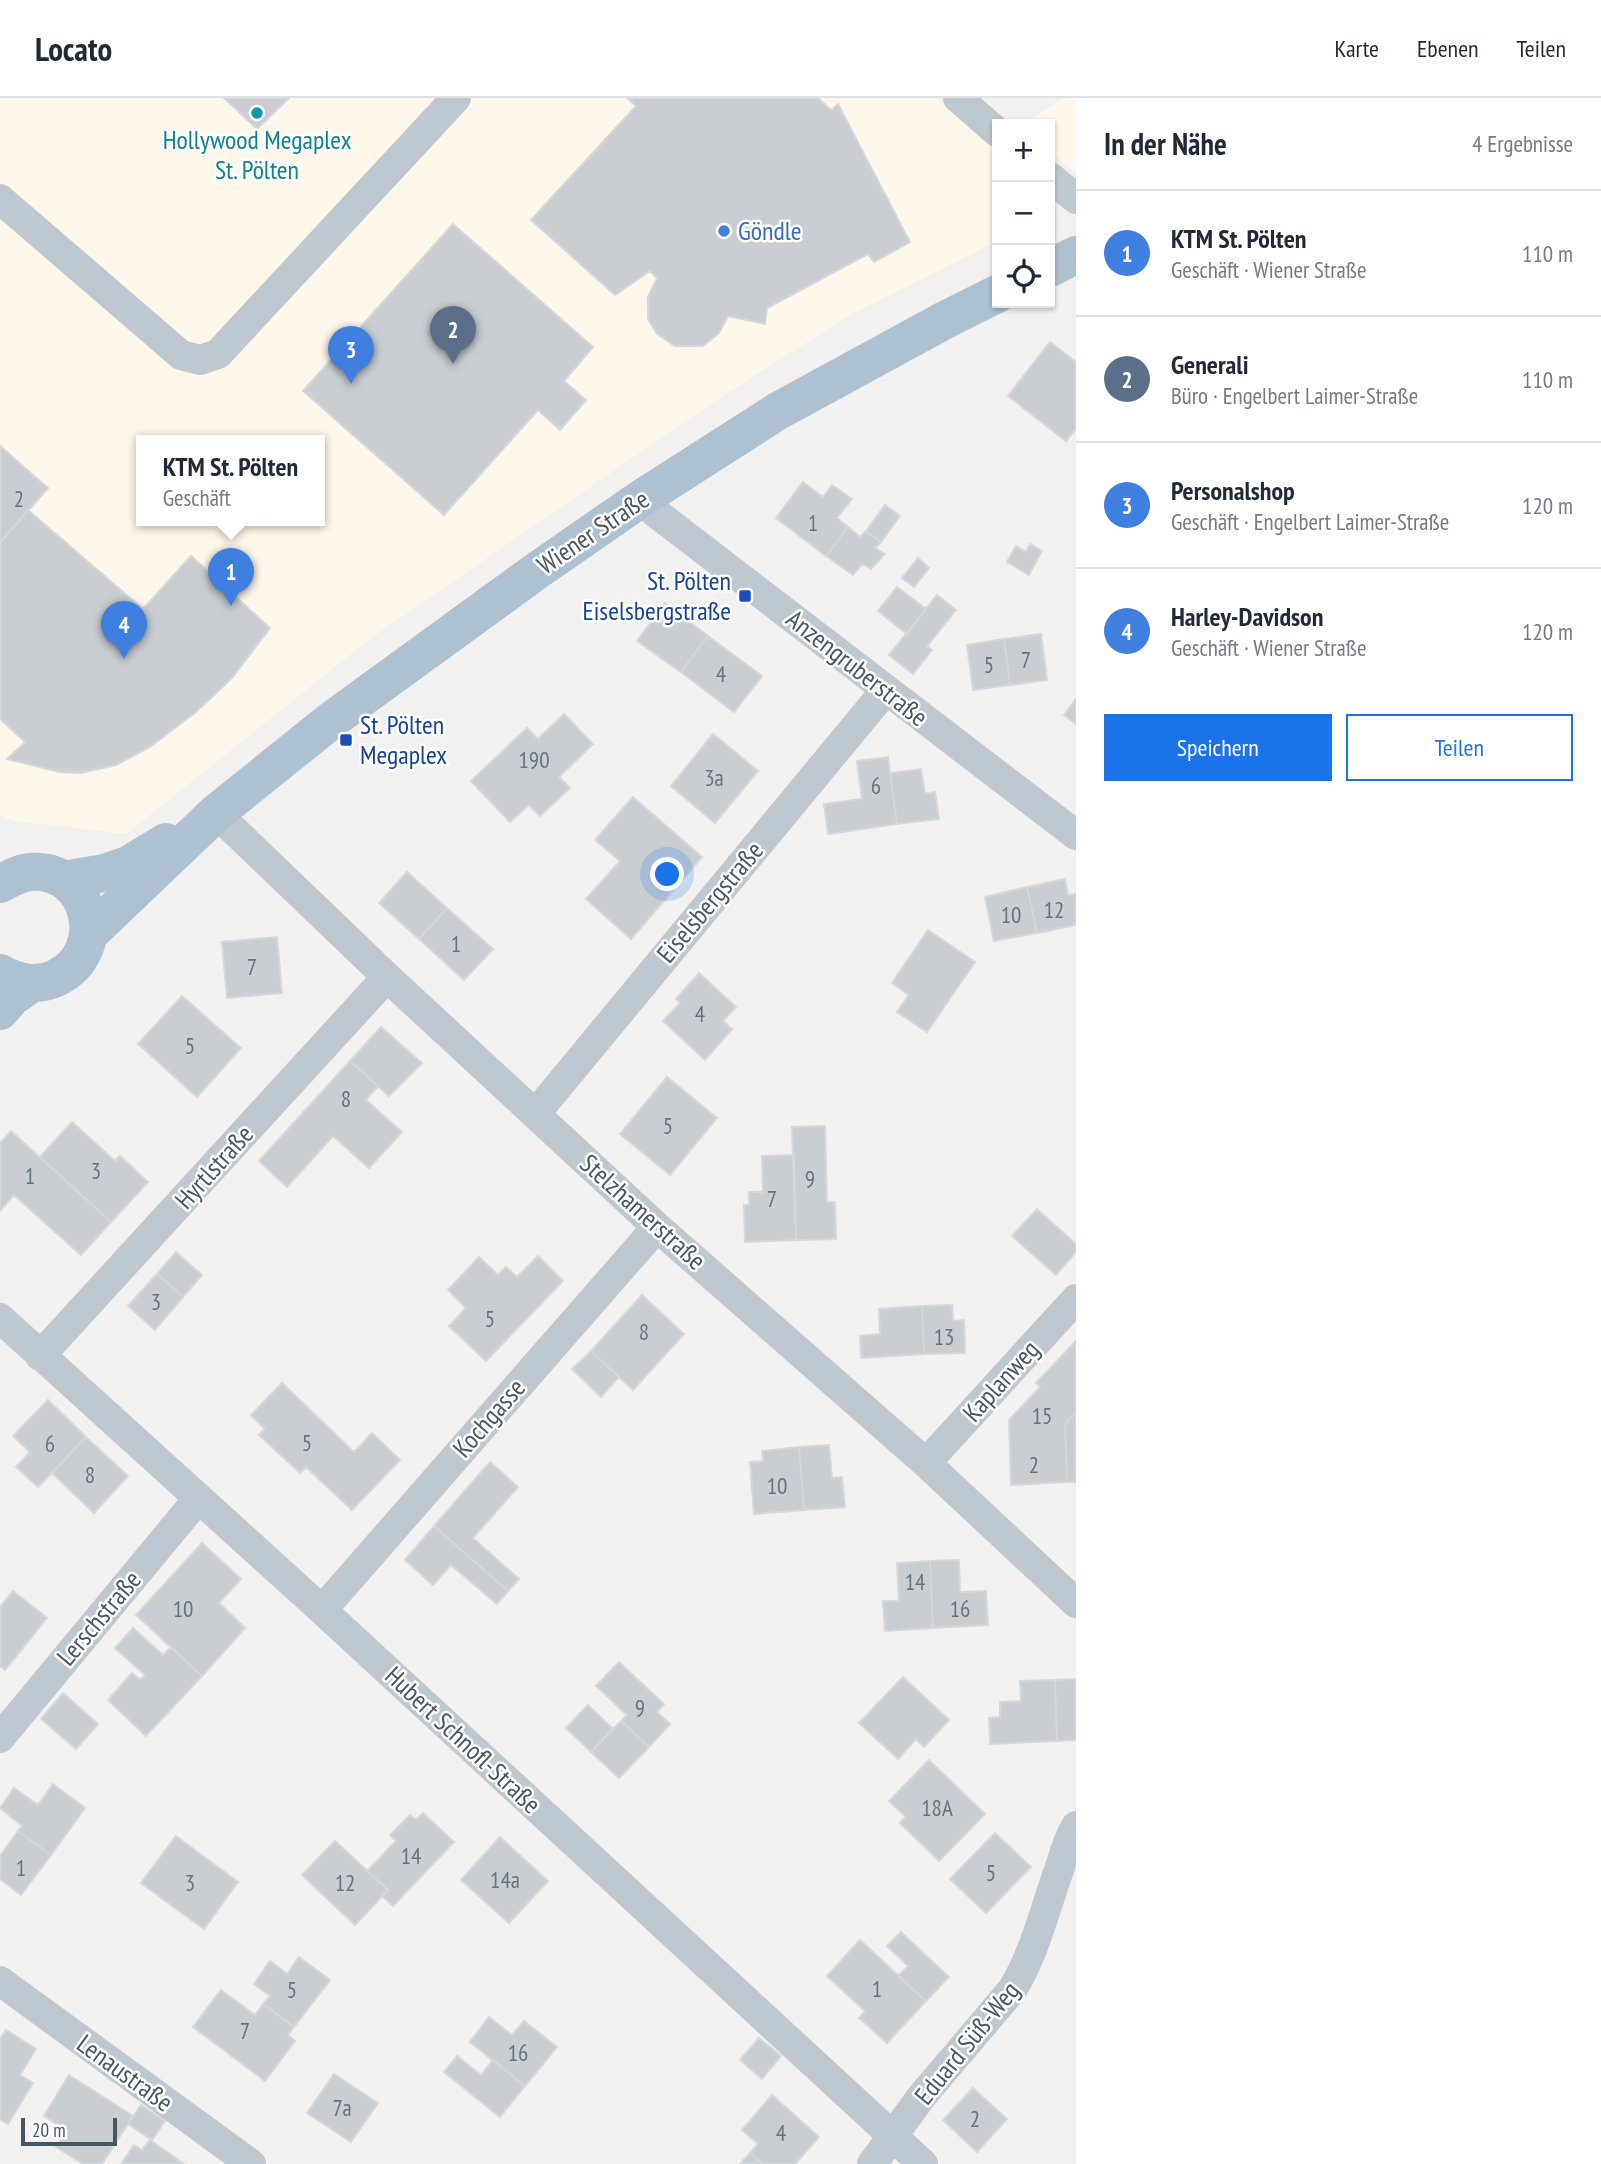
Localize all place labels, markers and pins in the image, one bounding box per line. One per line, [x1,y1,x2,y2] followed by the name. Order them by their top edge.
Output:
[249,105,265,121] marker: Hollywood Megaplex St. Pölten
[163,123,352,186] place label: Hollywood Megaplex St. Pölten
[738,214,802,247] place label: Göndle
[716,223,732,239] marker: Göndle
[430,306,476,364] pin: 2
[328,326,374,384] pin: 3
[208,548,254,606] pin: 1
[583,564,731,627] place label: St. Pölten Eiselsbergstraße
[737,588,753,604] marker: St. Pölten Eiselsbergstraße
[101,601,147,659] pin: 4
[360,708,447,771] place label: St. Pölten Megaplex
[338,732,354,748] marker: St. Pölten Megaplex

